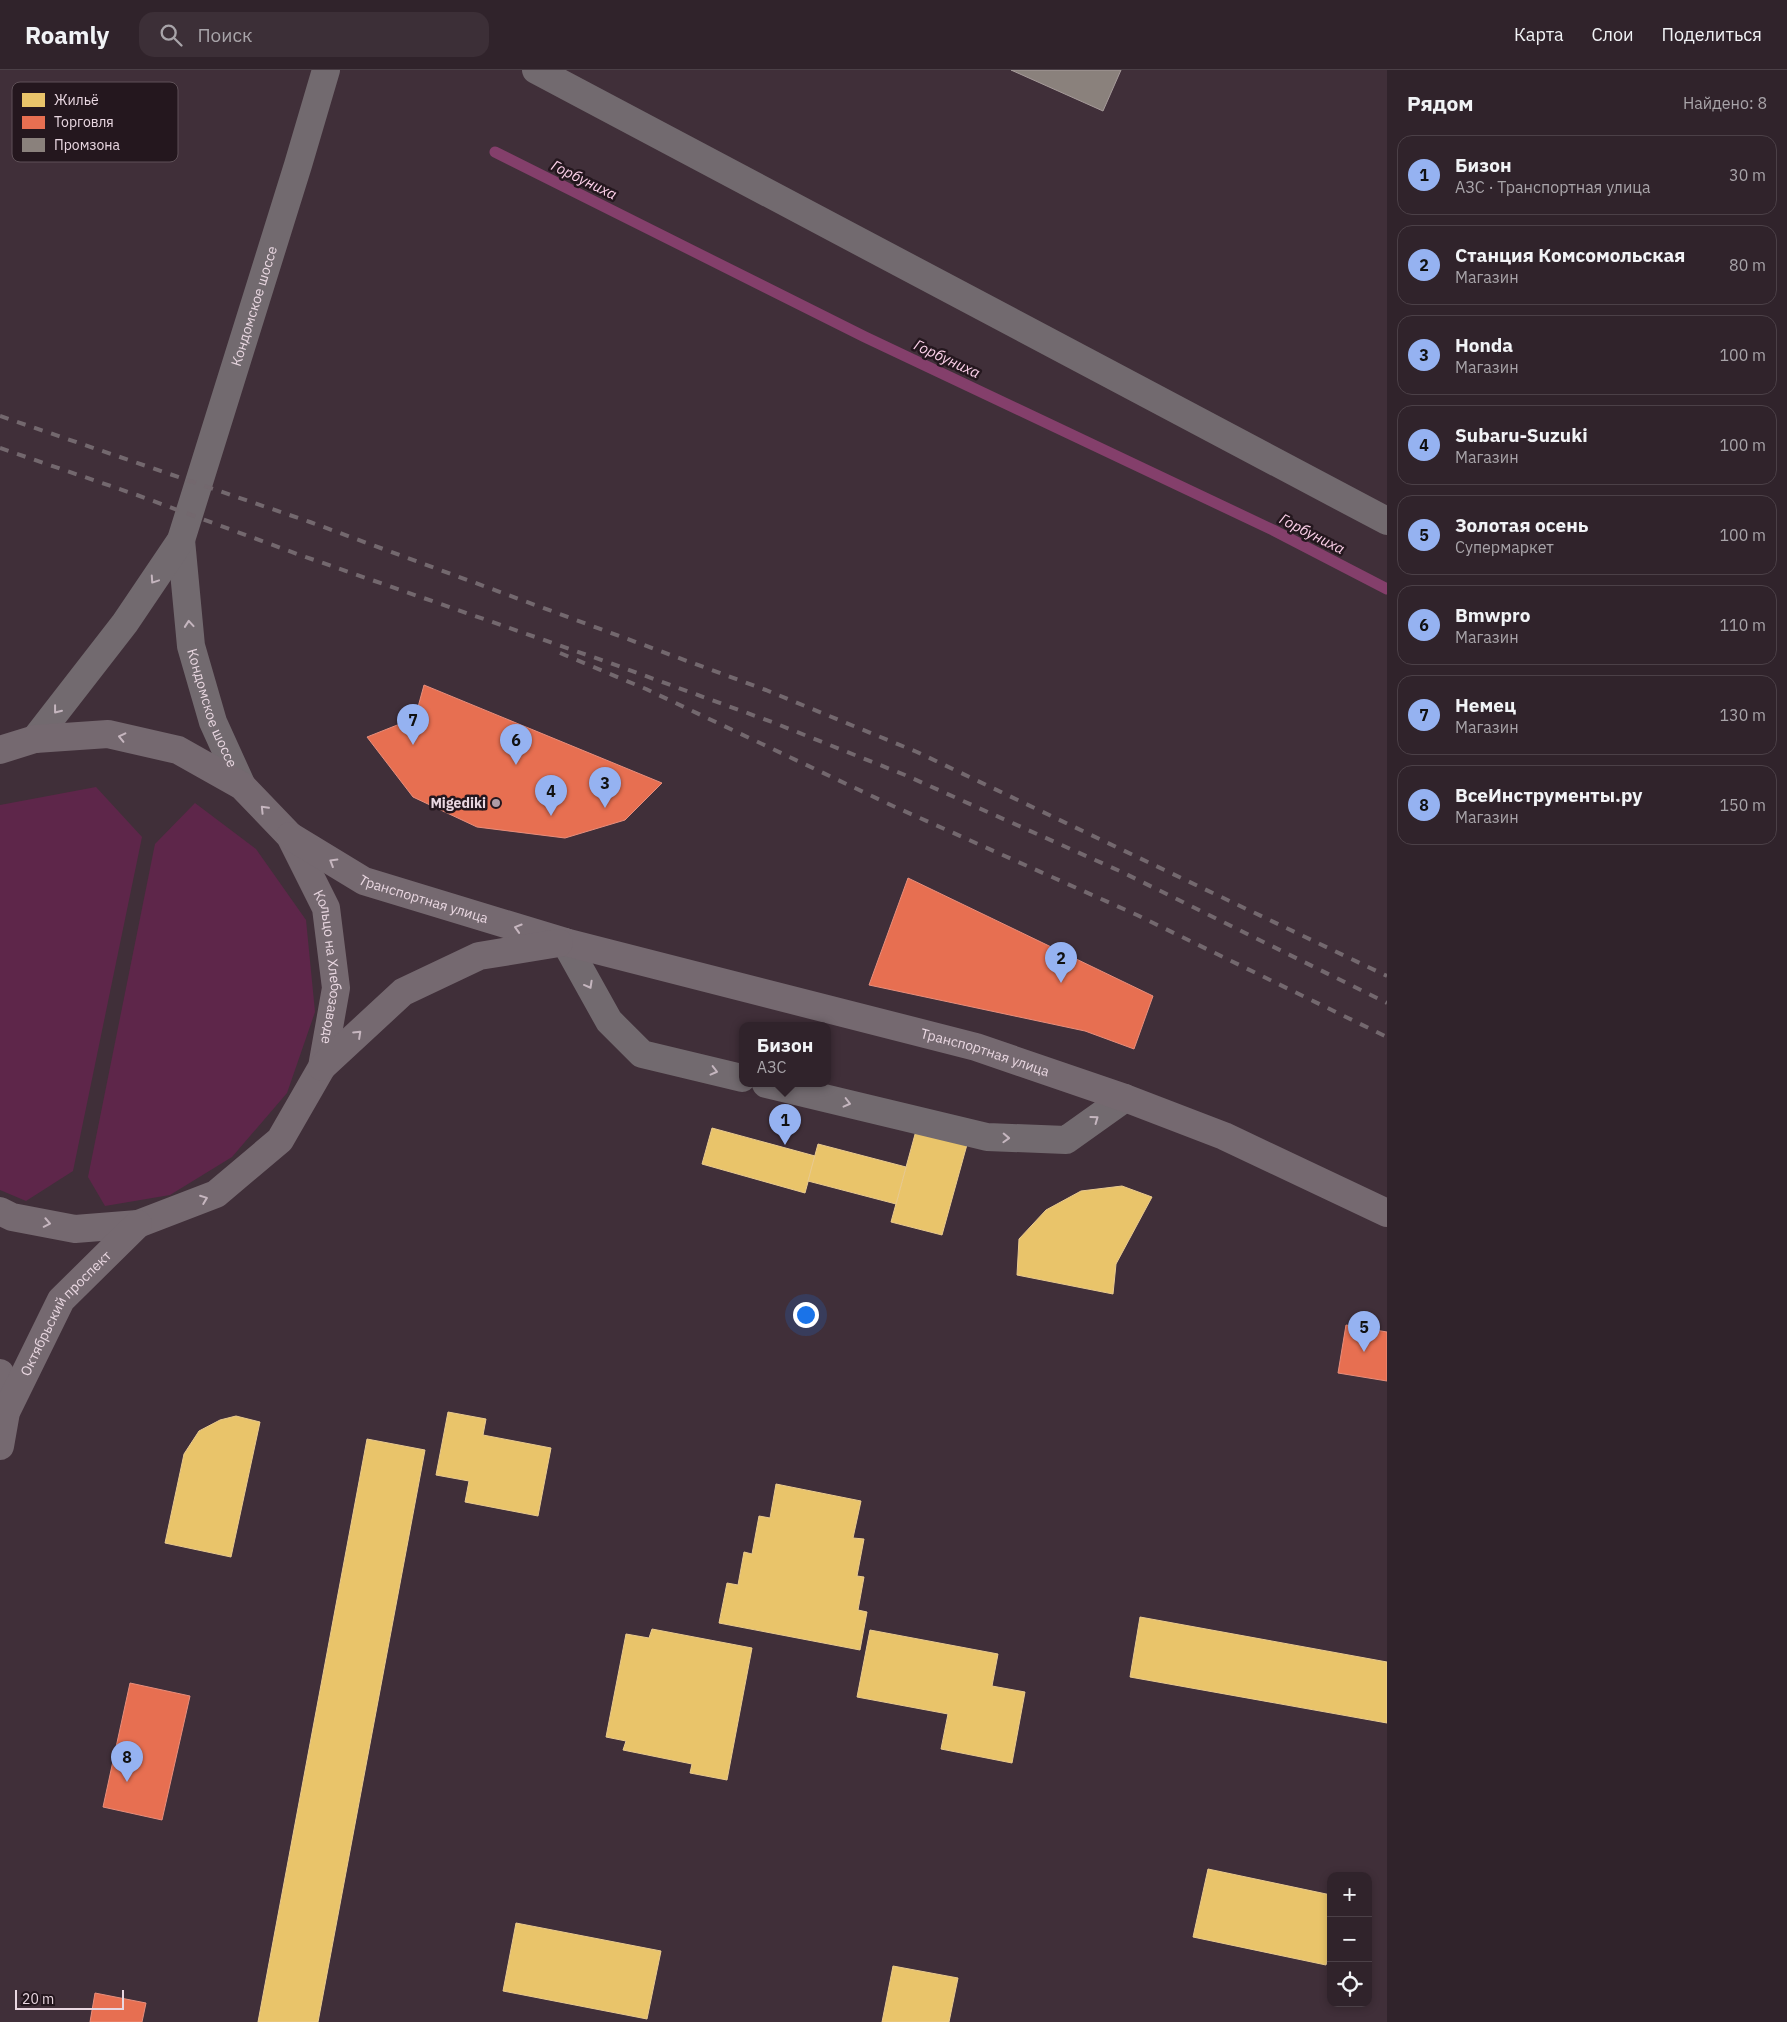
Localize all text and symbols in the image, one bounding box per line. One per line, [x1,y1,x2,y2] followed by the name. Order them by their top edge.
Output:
[139,12,489,57] search box
[25,19,109,51] text: Roamly
[157,21,185,49] icon: search
[197,23,252,47] text: Поиск
[1514,23,1564,46] text: Карта
[1592,23,1634,46] text: Слои
[1662,23,1762,46] text: Поделиться
[12,82,178,162] legend
[1407,89,1474,117] text: Рядом
[54,91,99,109] text: Жильё
[1683,93,1767,113] text: Найдено: 8
[54,113,114,131] text: Торговля
[54,136,120,154] text: Промзона
[1455,153,1512,177] text: Бизон
[548,155,620,204] water label: Горбуниха
[1419,165,1429,185] text: 1
[1729,165,1766,185] text: 30 m
[1455,177,1650,197] text: АЗС · Транспортная улица
[227,243,281,368] street label: Кондомское шоссе
[1455,243,1685,267] text: Станция Комсомольская
[1419,255,1429,275] text: 2
[1729,255,1766,275] text: 80 m
[1455,267,1519,287] text: Магазин
[1455,333,1513,357] text: Honda
[911,335,984,382] water label: Горбуниха
[1419,345,1429,365] text: 3
[1719,345,1766,365] text: 100 m
[1455,357,1519,377] text: Магазин
[1455,423,1588,447] text: Subaru-Suzuki
[1419,435,1429,455] text: 4
[1719,435,1766,455] text: 100 m
[1455,447,1519,467] text: Магазин
[1276,509,1348,558] water label: Горбуниха
[1455,513,1588,537] text: Золотая осень
[1419,525,1429,545] text: 5
[1719,525,1766,545] text: 100 m
[1455,537,1554,557] text: Супермаркет
[151,574,160,584] one-way arrow
[1455,603,1530,627] text: Bmwpro
[1419,615,1429,635] text: 6
[1719,615,1766,635] text: 110 m
[184,620,195,628] one-way arrow
[1455,627,1519,647] text: Магазин
[183,646,242,771] street label: Кондомское шоссе
[1455,693,1516,717] text: Немец
[397,704,429,745] pin: 7
[54,705,63,714] one-way arrow
[1419,705,1429,725] text: 7
[1719,705,1766,725] text: 130 m
[1455,717,1519,737] text: Магазин
[500,724,532,765] pin: 6
[117,732,126,743] one-way arrow
[589,767,621,808] pin: 3
[535,775,567,816] pin: 4
[1455,783,1642,807] text: ВсеИнструменты.ру
[430,794,486,812] place label: Migediki
[1419,795,1429,815] text: 8
[1719,795,1766,815] text: 150 m
[490,797,502,809] marker: Migediki
[260,806,269,815] one-way arrow
[1455,807,1519,827] text: Магазин
[330,859,339,869] one-way arrow
[355,871,491,927] street label: Транспортная улица
[309,887,345,1046] street label: Кольцо на Хлебозаводе
[515,924,523,934] one-way arrow
[1045,942,1077,983] pin: 2
[582,980,592,989] one-way arrow
[739,1022,831,1087] popup
[919,1024,1052,1081] street label: Транспортная улица
[352,1031,361,1040] one-way arrow
[757,1033,813,1057] text: Бизон
[757,1057,786,1077] text: АЗС
[710,1065,719,1076] one-way arrow
[843,1097,852,1108] one-way arrow
[769,1104,801,1145] pin: 1
[1089,1116,1099,1125] one-way arrow
[1002,1132,1010,1143] one-way arrow
[199,1195,208,1205] one-way arrow
[42,1218,51,1228] one-way arrow
[16,1246,115,1379] street label: Октябрьский проспект
[793,1302,819,1328] your location
[1348,1311,1380,1352] pin: 5
[111,1741,143,1782] pin: 8
[1327,1872,1372,2007] map controls
[1327,1872,1372,1917] button: +
[1327,1917,1372,1962] button: −
[1327,1962,1372,2007] button: locate
[15,1987,124,2010] scale bar
[22,1990,54,2008] text: 20 m

